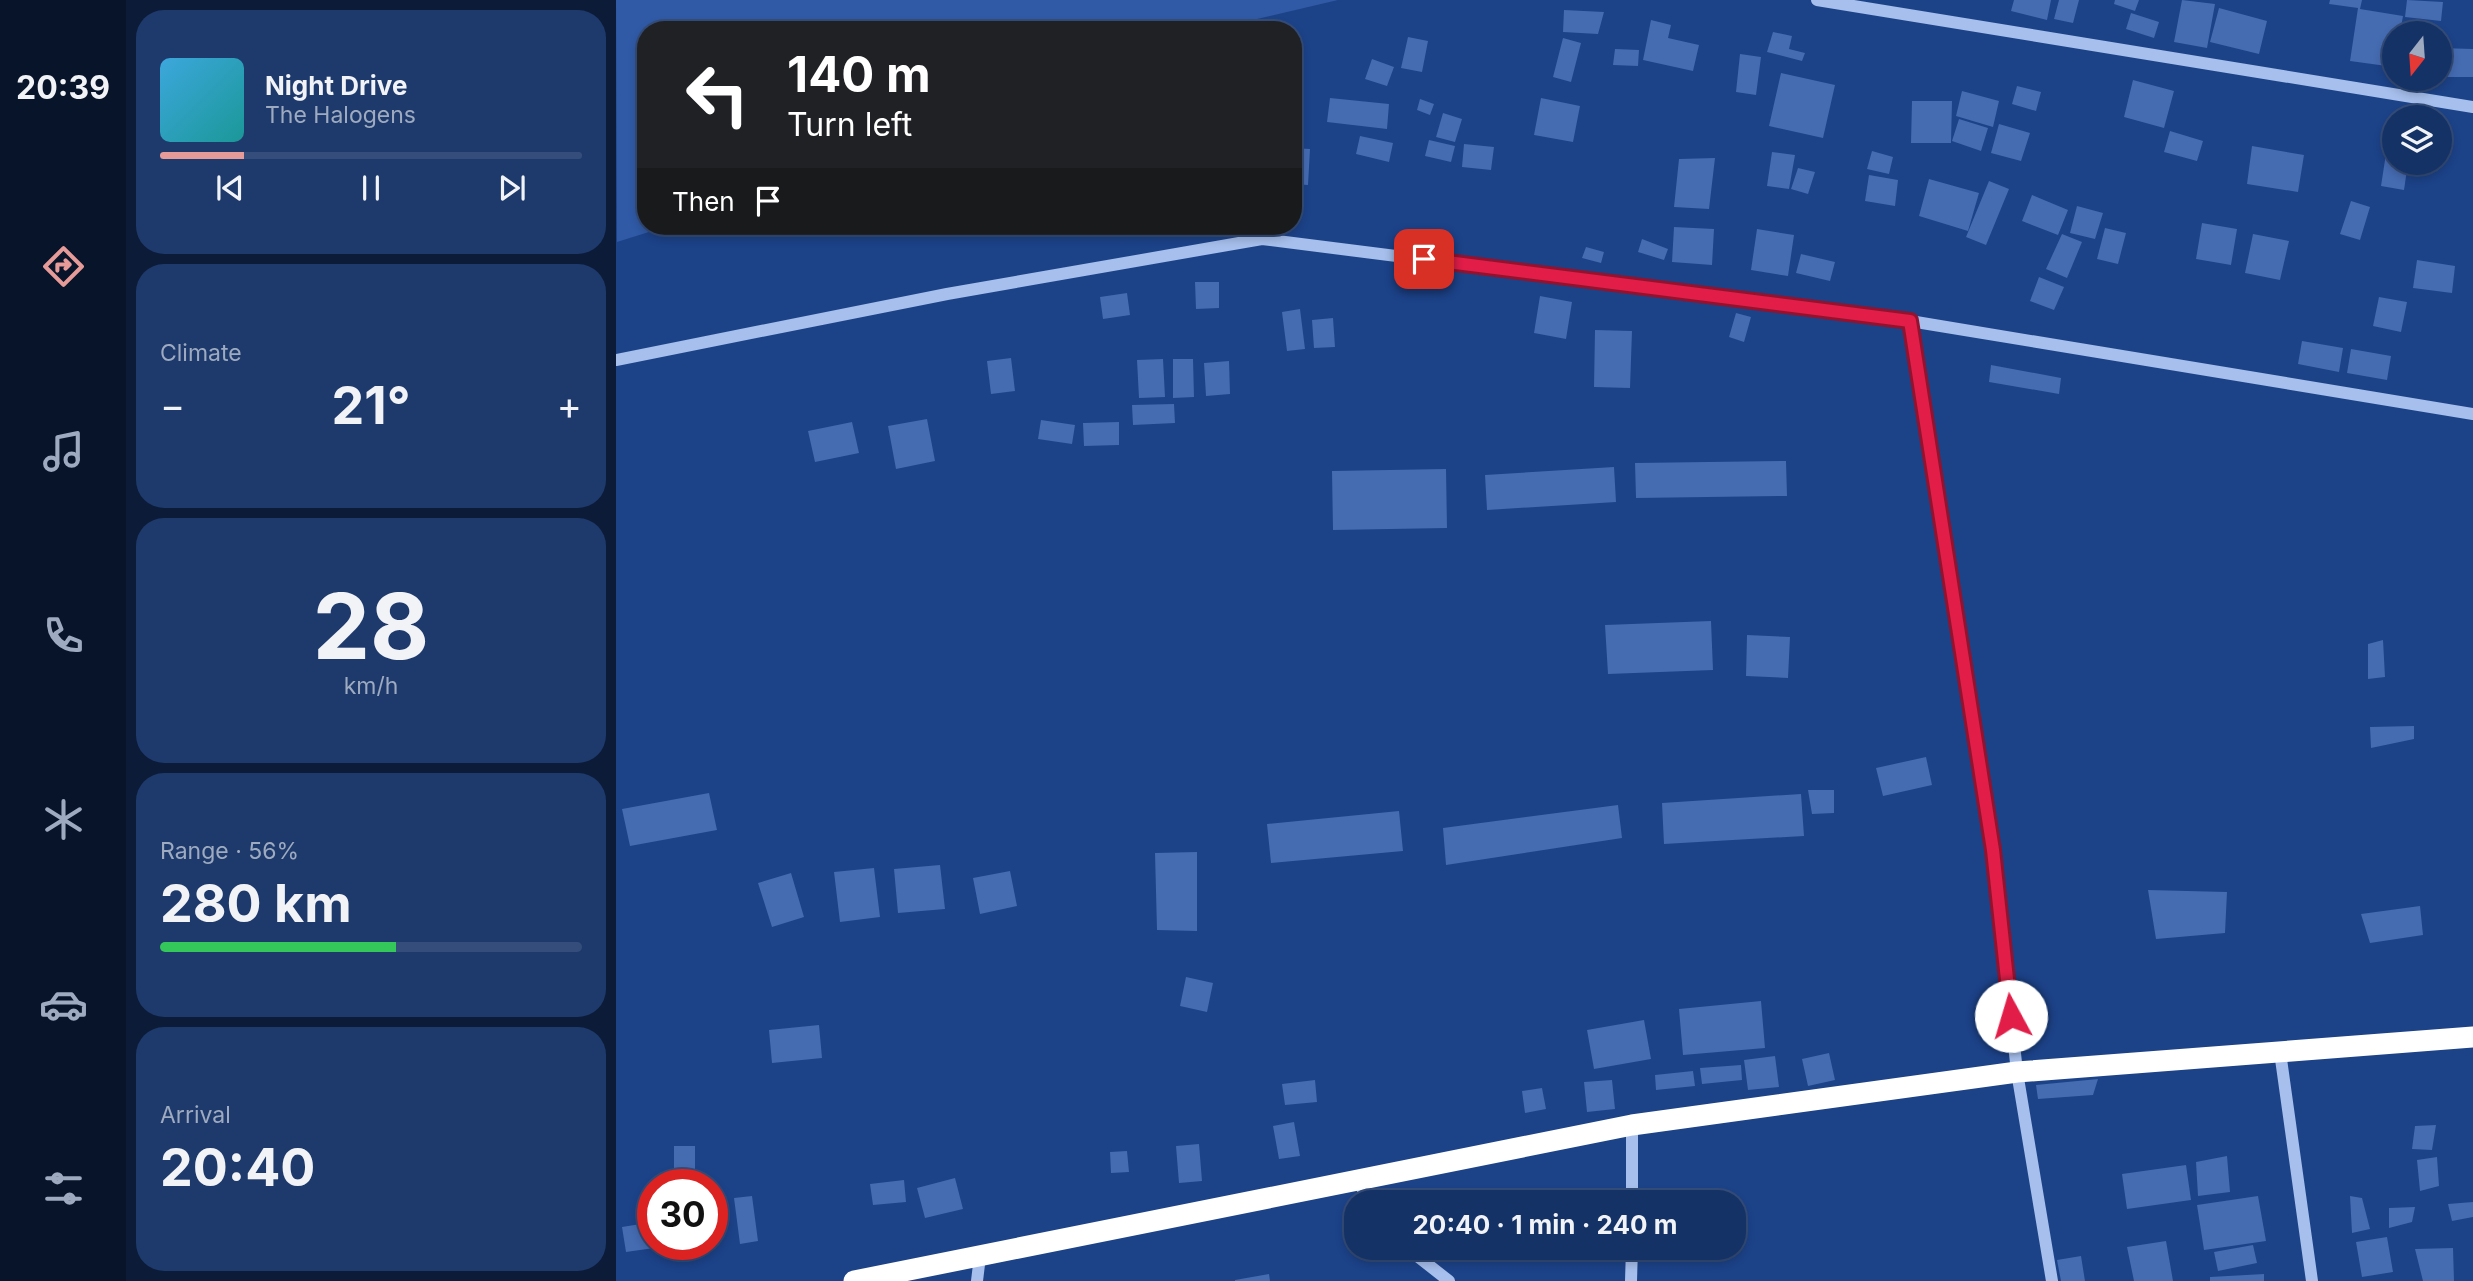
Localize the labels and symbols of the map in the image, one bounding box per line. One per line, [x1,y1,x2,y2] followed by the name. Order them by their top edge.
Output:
[2382,21,2452,91] north arrow
[1394,229,1454,289] pin
[1974,979,2048,1053] position arrow
[637,1169,728,1260] speed limit sign: 30

